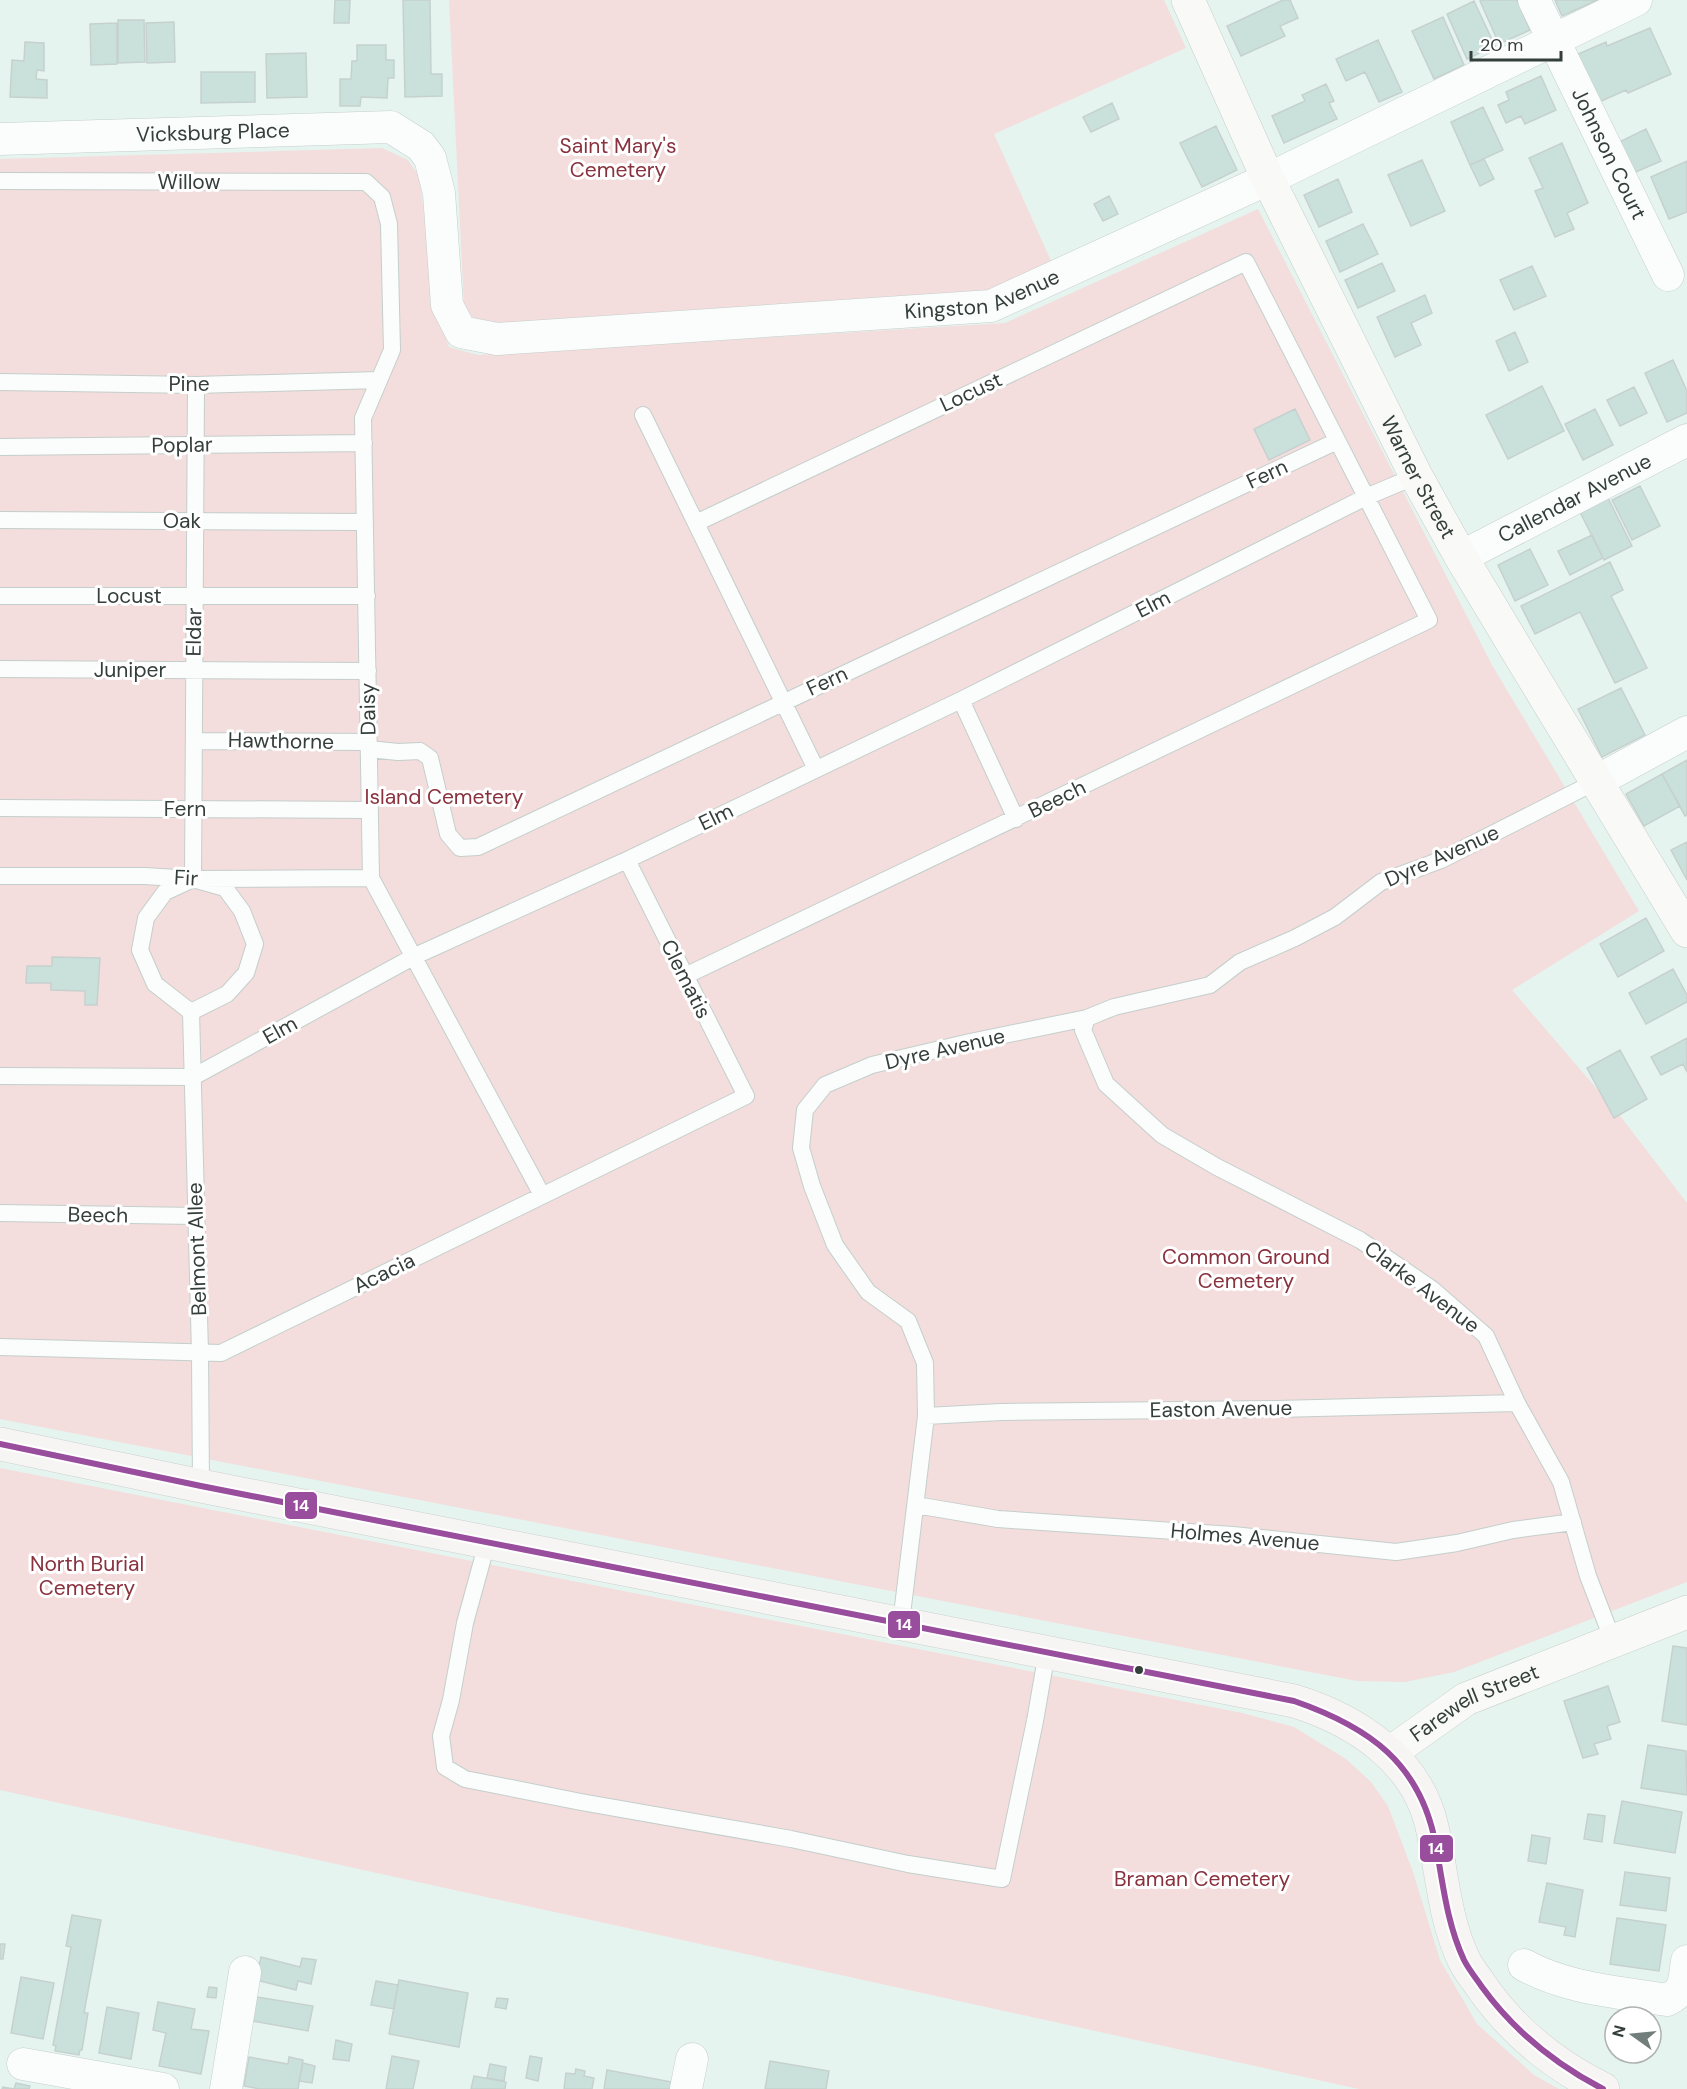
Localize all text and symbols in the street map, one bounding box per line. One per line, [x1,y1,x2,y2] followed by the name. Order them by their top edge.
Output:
[1471,24,1561,62] scale bar
[1480,33,1523,57] text: 20 m
[1565,83,1653,224] street label: Johnson Court
[136,116,290,149] street label: Vicksburg Place
[560,132,676,184] park label: Saint Mary's Cemetery
[158,168,220,196] street label: Willow
[904,262,1064,326] street label: Kingston Avenue
[935,365,1007,419] street label: Locust
[168,370,210,398] street label: Pine
[1374,411,1462,544] street label: Warner Street
[151,430,213,460] street label: Poplar
[1493,447,1656,549] street label: Callendar Avenue
[1242,452,1292,496] street label: Fern
[163,507,202,535] street label: Oak
[96,582,162,610] street label: Locust
[1131,584,1175,624] street label: Elm
[180,607,208,657] street label: Eldar
[94,656,166,684] street label: Juniper
[802,659,852,703] street label: Fern
[354,682,382,736] street label: Daisy
[228,726,334,756] street label: Hawthorne
[1024,773,1090,825] street label: Beech
[365,783,524,811] park label: Island Cemetery
[164,795,206,823] street label: Fern
[694,797,738,837] street label: Elm
[1380,818,1504,894] street label: Dyre Avenue
[173,863,199,893] street label: Fir
[654,935,718,1023] street label: Clematis
[258,1009,302,1051] street label: Elm
[882,1022,1008,1076] street label: Dyre Avenue
[181,1182,213,1316] street label: Belmont Allee
[67,1200,129,1230] street label: Beech
[1359,1234,1485,1340] street label: Clarke Avenue
[1162,1243,1330,1295] park label: Common Ground Cemetery
[349,1246,419,1300] street label: Acacia
[1149,1394,1293,1424] street label: Easton Avenue
[284,1491,318,1520] line badge: 14
[293,1495,309,1516] text: 14
[1169,1517,1321,1557] street label: Holmes Avenue
[30,1550,144,1602] park label: North Burial Cemetery
[887,1610,921,1639] line badge: 14
[896,1614,912,1635] text: 14
[1404,1658,1543,1748] street label: Farewell Street
[1133,1664,1145,1676] unlabelled marker
[1419,1834,1454,1863] line badge: 14
[1428,1838,1444,1859] text: 14
[1114,1865,1290,1893] park label: Braman Cemetery
[1603,2005,1663,2065] north arrow
[1607,2023,1631,2040] text: N

